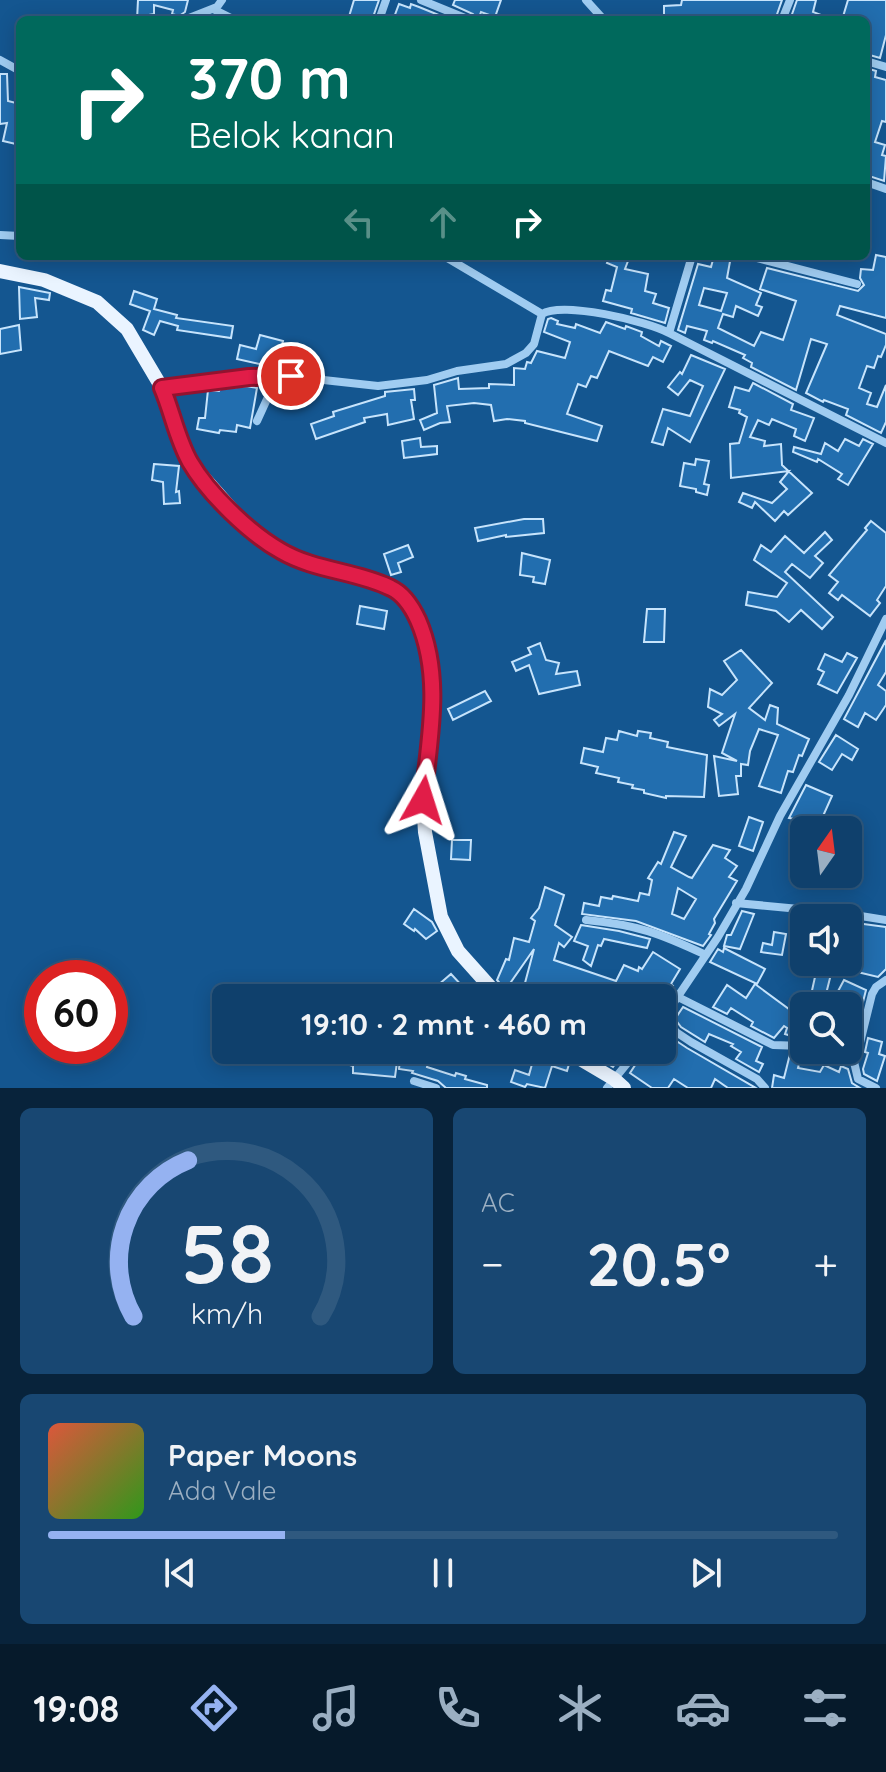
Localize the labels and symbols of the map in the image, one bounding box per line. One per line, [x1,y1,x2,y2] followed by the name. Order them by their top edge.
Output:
[257,342,325,410] pin
[381,758,465,842] position arrow
[790,816,862,888] north arrow
[24,960,128,1064] speed limit sign: 60

